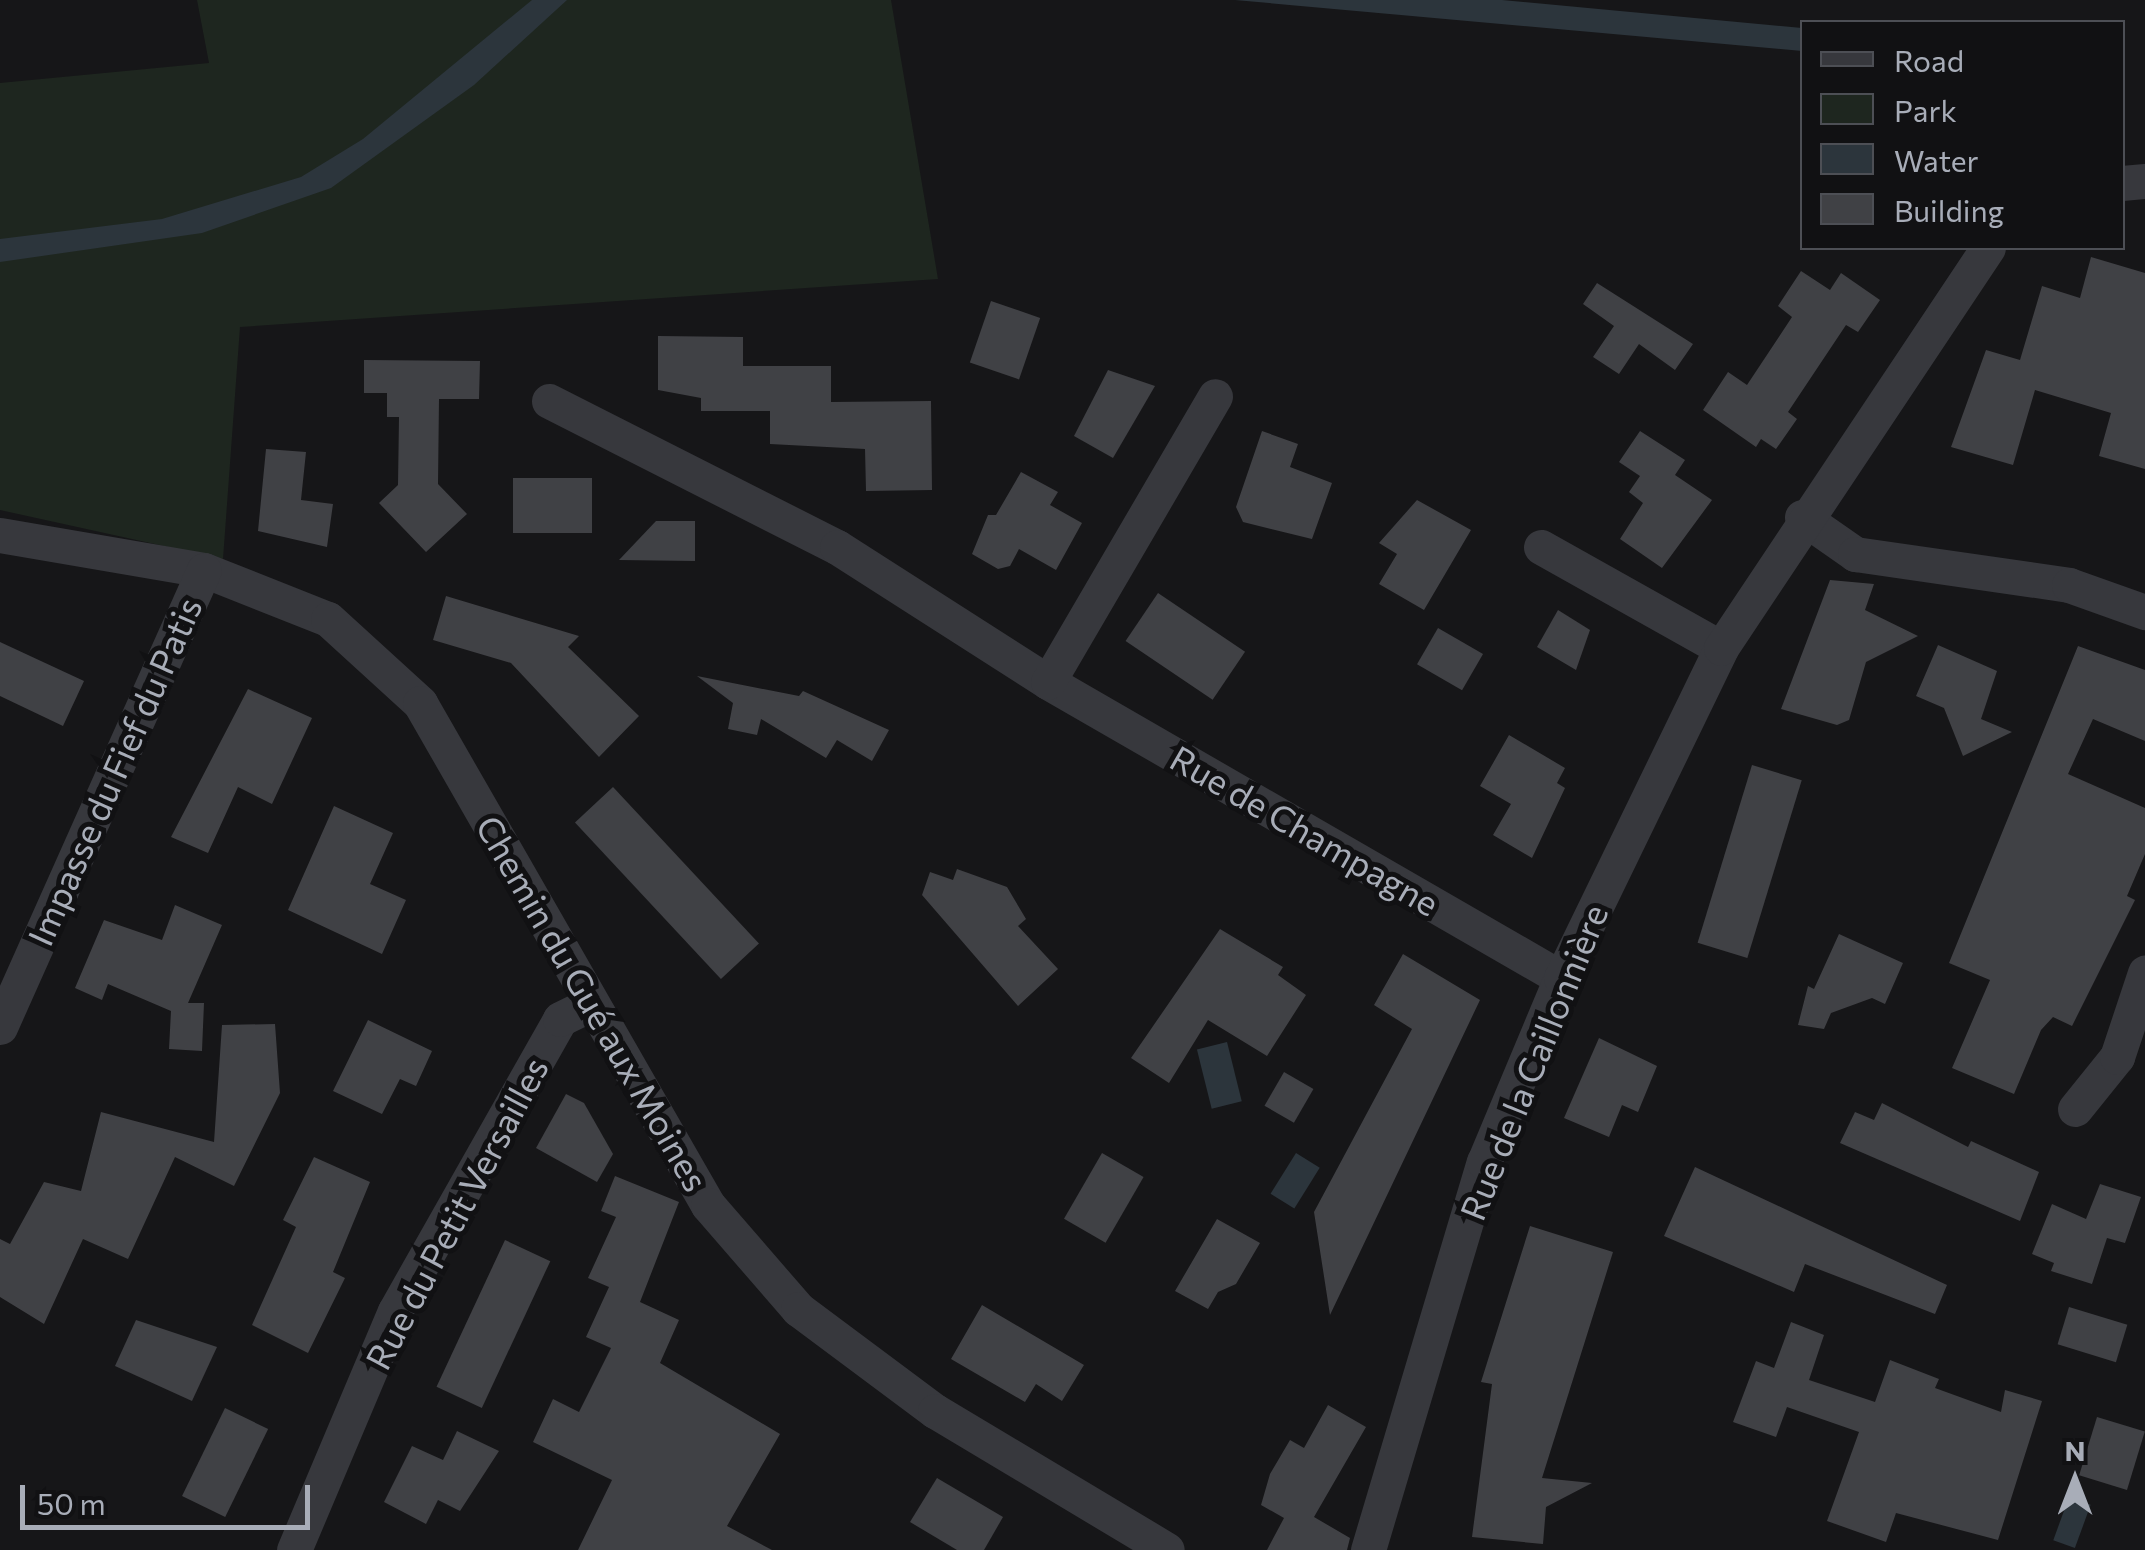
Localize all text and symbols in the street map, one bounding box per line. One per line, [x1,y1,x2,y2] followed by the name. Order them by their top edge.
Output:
[1800,20,2125,250] legend
[1894,41,1964,78] text: Road
[1894,91,1957,128] text: Park
[1894,141,1979,178] text: Water
[1894,191,2004,228] text: Building
[18,590,210,952] street label: Impasse du Fief du Patis
[1163,736,1447,924] street label: Rue de Champagne
[468,808,718,1198] street label: Chemin du Gué aux Moines
[1450,898,1616,1226] street label: Rue de la Caillonnière
[356,1050,556,1376] street label: Rue du Petit Versailles
[2025,1430,2125,1530] north arrow
[2065,1433,2086,1467] text: N
[25,1465,315,1527] scale bar
[37,1484,106,1521] text: 50 m

